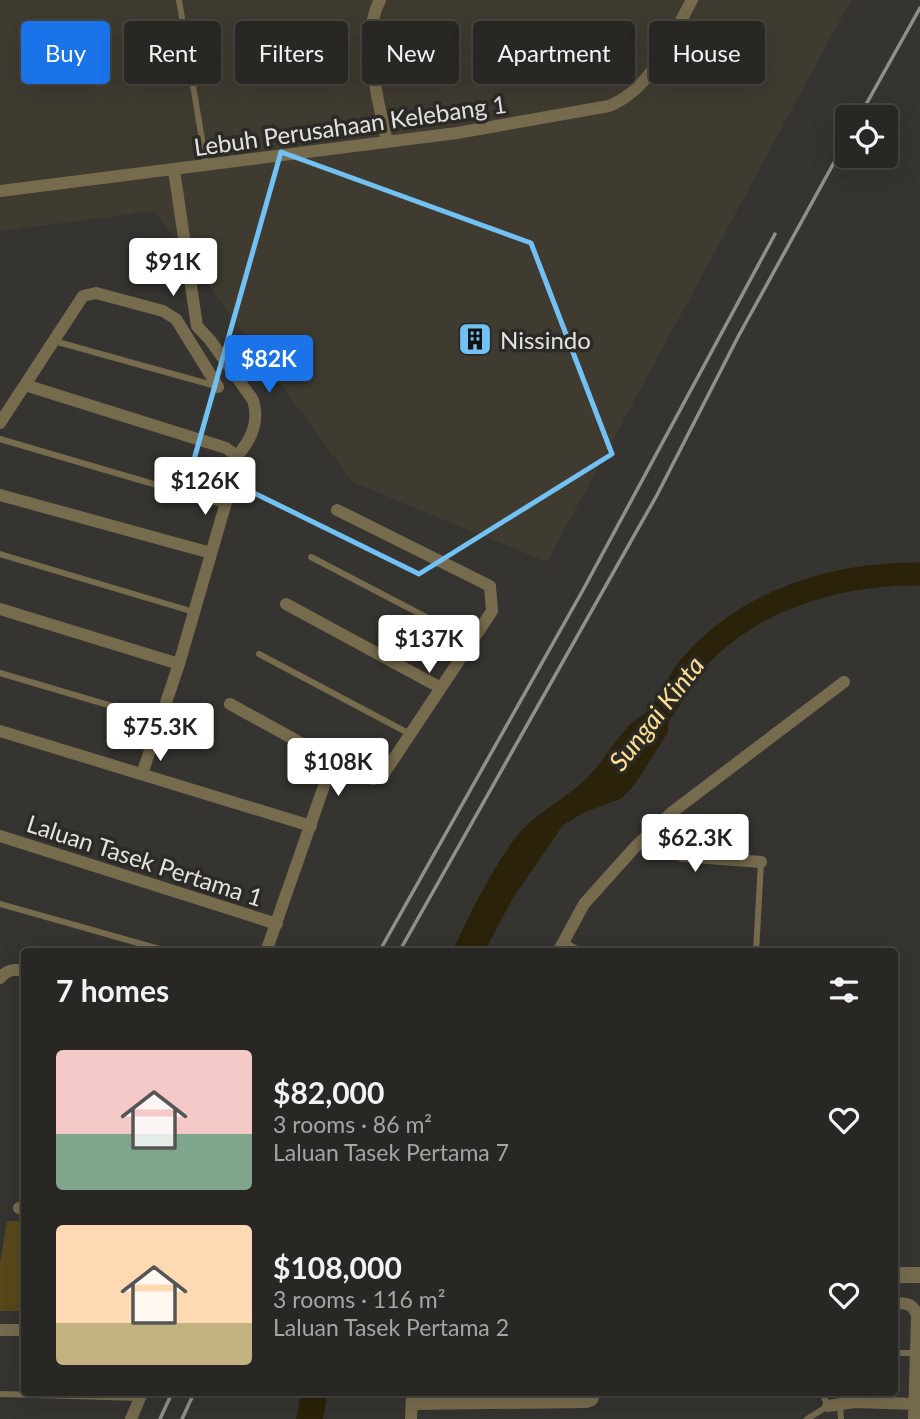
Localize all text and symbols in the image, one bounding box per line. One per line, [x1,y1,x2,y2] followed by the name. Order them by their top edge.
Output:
[21,21,110,84] chip: Buy
[124,21,221,84] chip: Rent
[235,21,348,84] chip: Filters
[362,21,459,84] chip: New
[473,21,635,84] chip: Apartment
[649,21,765,84] chip: House
[192,89,508,161] street label: Lebuh Perusahaan Kelebang 1
[835,105,898,168] map controls
[835,105,898,168] button: locate
[132,238,214,298] pin: $91K
[145,247,201,275] text: $91K
[456,320,494,358] building icon: Nissindo
[500,325,591,354] place label: Nissindo
[228,336,310,395] pin: $82K
[241,344,297,372] text: $82K
[156,458,254,517] pin: $126K
[170,466,240,494] text: $126K
[380,616,478,675] pin: $137K
[394,624,464,652] text: $137K
[602,650,710,776] water label: Sungai Kinta
[103,704,217,763] pin: $75.3K
[123,712,197,740] text: $75.3K
[289,738,387,798] pin: $108K
[303,747,373,775] text: $108K
[23,808,267,912] street label: Laluan Tasek Pertama 1
[638,814,752,874] pin: $62.3K
[658,823,732,851] text: $62.3K
[825,971,863,1009] icon: filters
[56,972,169,1008] text: 7 homes
[273,1074,384,1110] text: $82,000
[112,1078,196,1162] icon: home
[825,1101,863,1139] icon: heart
[273,1110,432,1138] text: 3 rooms · 86 m²
[273,1138,509,1166] text: Laluan Tasek Pertama 7
[273,1249,402,1285] text: $108,000
[112,1253,196,1337] icon: home
[825,1276,863,1314] icon: heart
[273,1285,445,1313] text: 3 rooms · 116 m²
[273,1313,509,1341] text: Laluan Tasek Pertama 2

